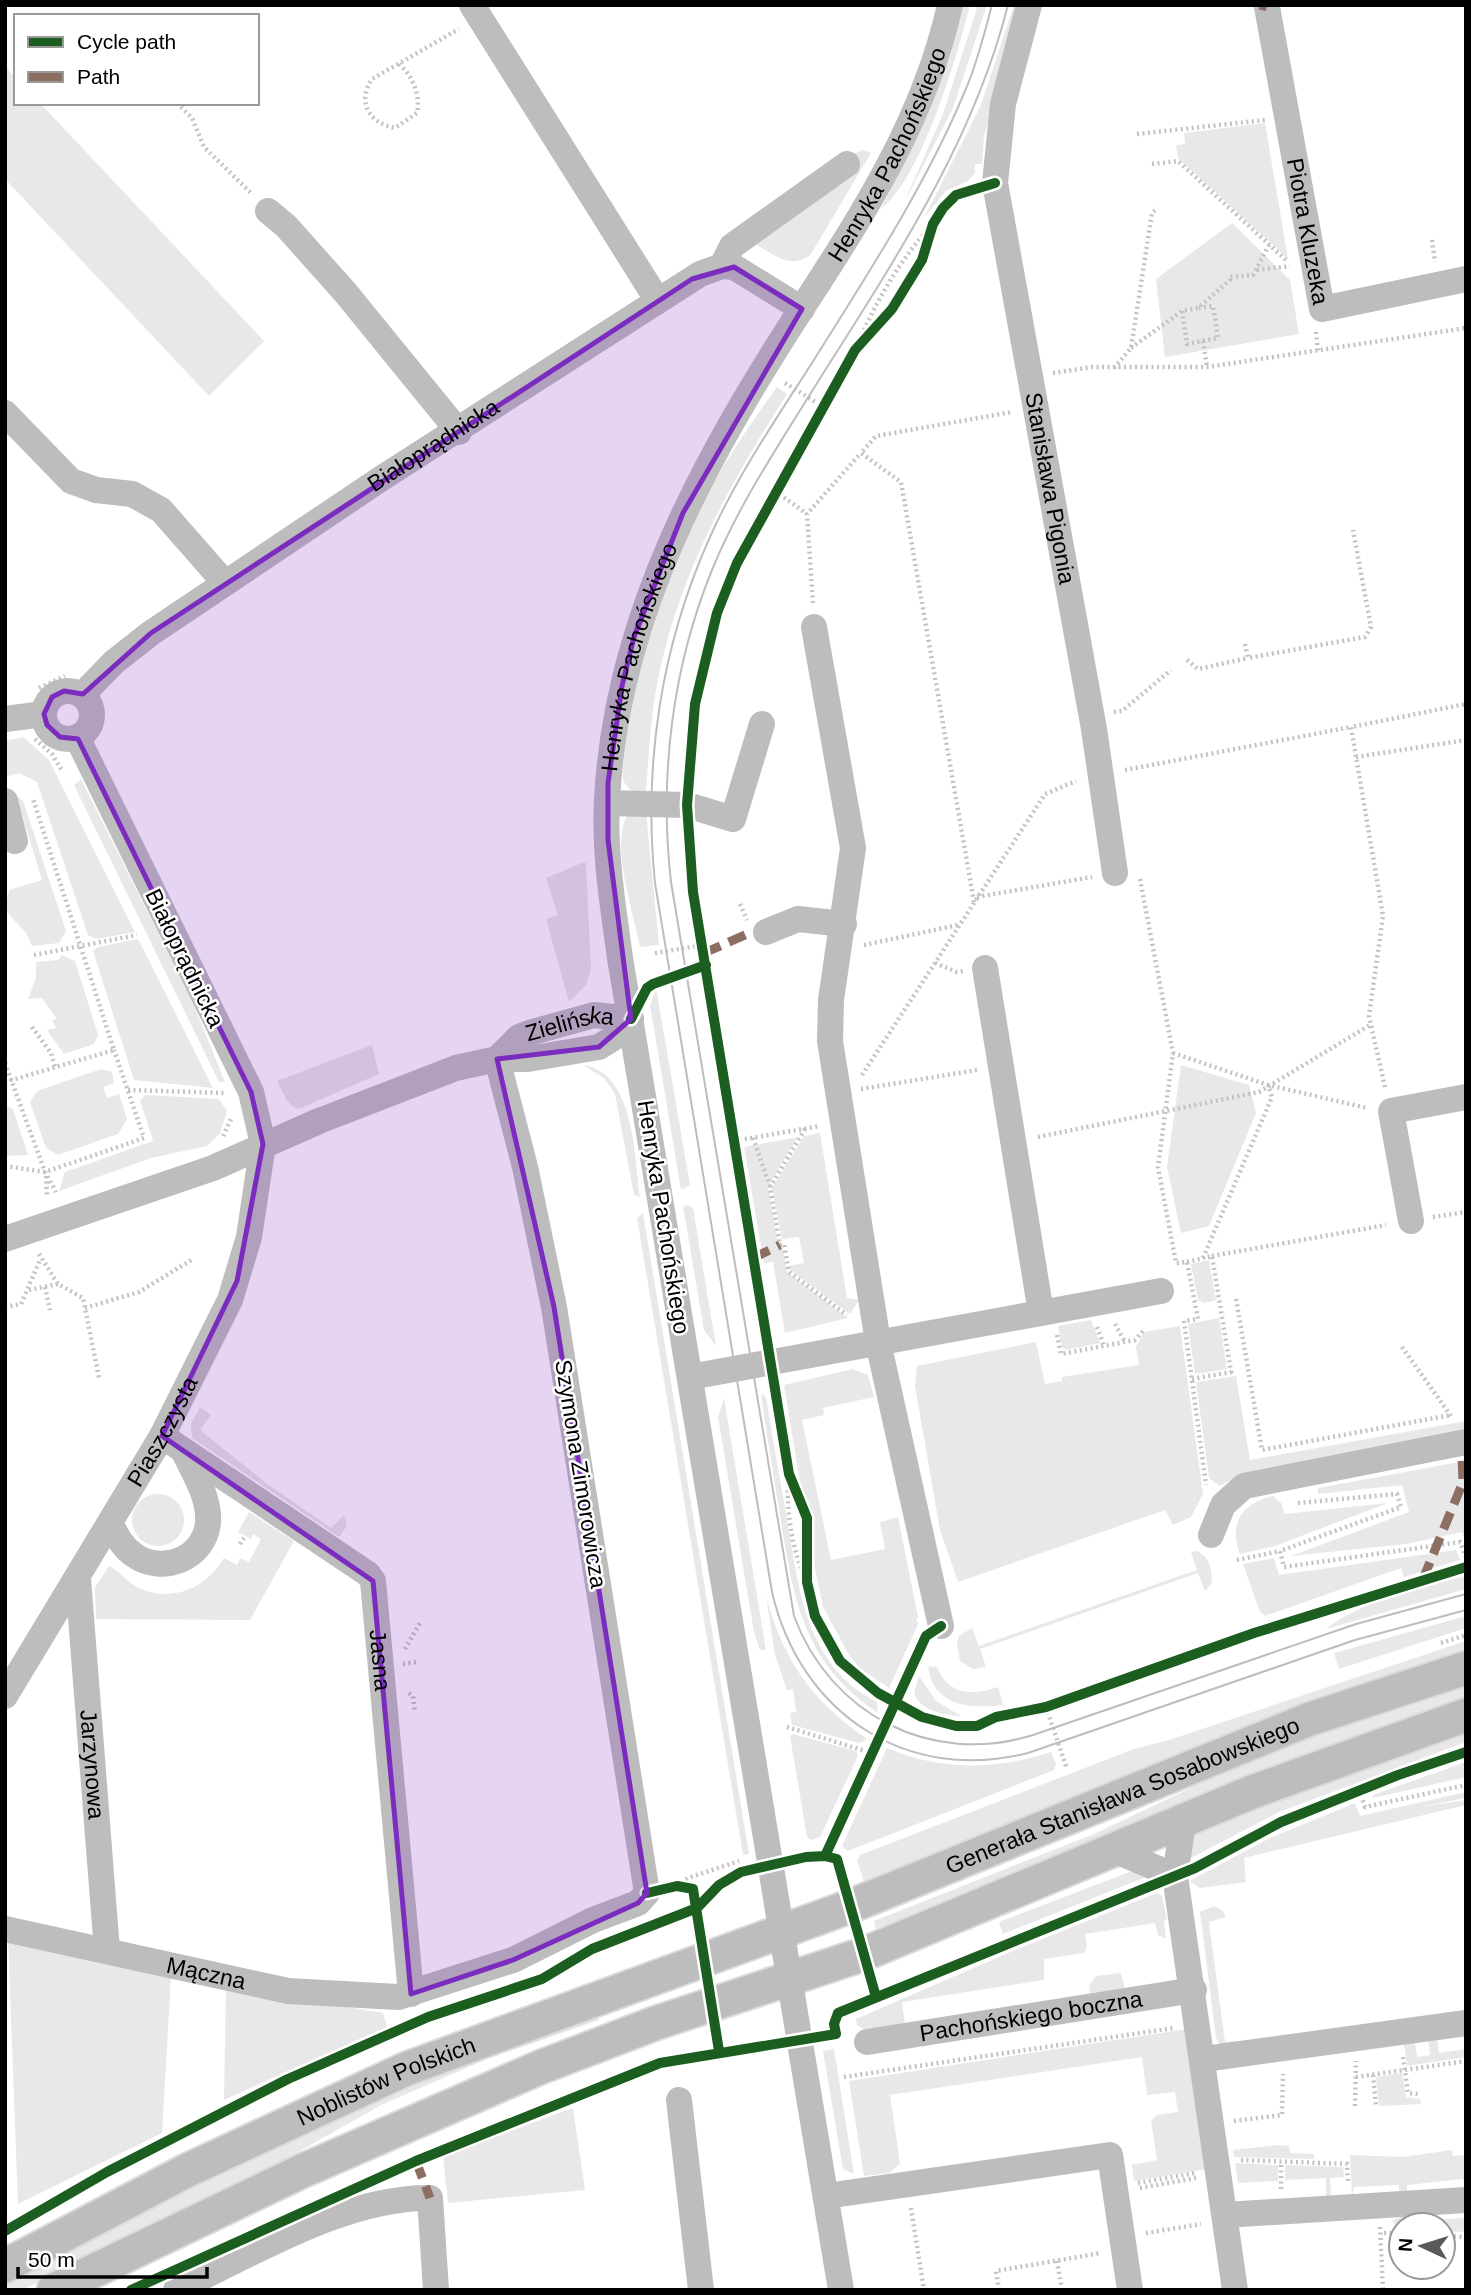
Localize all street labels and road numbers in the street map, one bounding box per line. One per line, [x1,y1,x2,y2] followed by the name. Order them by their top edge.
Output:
[823,44,951,266] street label: Henryka Pachońskiego
[1282,156,1334,307] street label: Piotra Kluzeka
[1020,390,1081,586] street label: Stanisława Pigonia
[363,393,504,497] street label: Białoprądnicka
[596,539,682,773] street label: Henryka Pachońskiego
[140,884,230,1032] street label: Białoprądnicka
[522,1002,616,1046] street label: Zielińska
[633,1098,695,1336] street label: Henryka Pachońskiego
[550,1358,612,1590] street label: Szymona Zimorowicza
[122,1372,203,1491] street label: Piaszczysta
[365,1628,396,1692] street label: Jasna
[75,1709,110,1820] street label: Jarzynowa
[942,1712,1303,1879] street label: Generała Stanisława Sosabowskiego
[164,1952,249,1994] street label: Mączna
[918,1985,1144,2046] street label: Pachońskiego boczna
[293,2032,479,2131] street label: Noblistów Polskich

